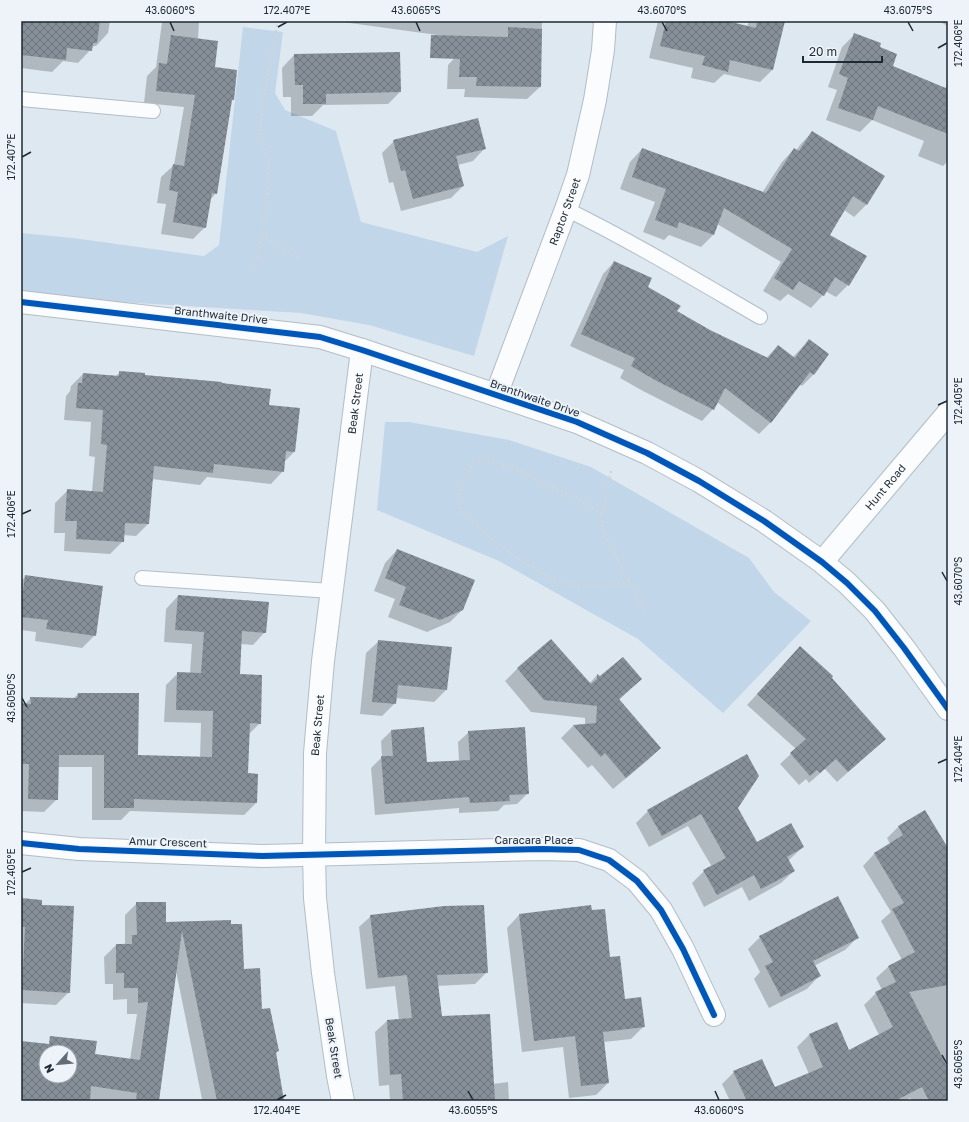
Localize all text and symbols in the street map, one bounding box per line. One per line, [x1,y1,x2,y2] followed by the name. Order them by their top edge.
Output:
[145,4,195,16] text: 43.6060°S
[264,4,310,16] text: 172.407°E
[391,4,441,16] text: 43.6065°S
[638,4,687,16] text: 43.6070°S
[884,4,932,16] text: 43.6075°S
[952,19,964,67] text: 172.406°E
[803,38,882,64] scale bar
[809,44,837,59] text: 20 m
[5,134,17,180] text: 172.407°E
[546,176,583,247] street label: Raptor Street
[174,303,269,326] street label: Branthwaite Drive
[345,372,365,435] street label: Beak Street
[489,376,582,419] street label: Branthwaite Drive
[952,377,964,425] text: 172.405°E
[862,461,908,512] street label: Hunt Road
[5,490,17,538] text: 172.406°E
[952,557,964,606] text: 43.6070°S
[5,673,17,723] text: 43.6050°S
[308,694,326,756] street label: Beak Street
[952,736,964,782] text: 172.404°E
[495,833,573,846] street label: Caracara Place
[129,834,207,849] street label: Amur Crescent
[5,848,17,896] text: 172.405°E
[323,1017,346,1079] street label: Beak Street
[952,1039,964,1089] text: 43.6065°S
[38,1044,78,1084] north arrow
[41,1062,56,1075] text: N
[254,1104,300,1116] text: 172.404°E
[448,1104,498,1116] text: 43.6055°S
[694,1104,744,1116] text: 43.6060°S

